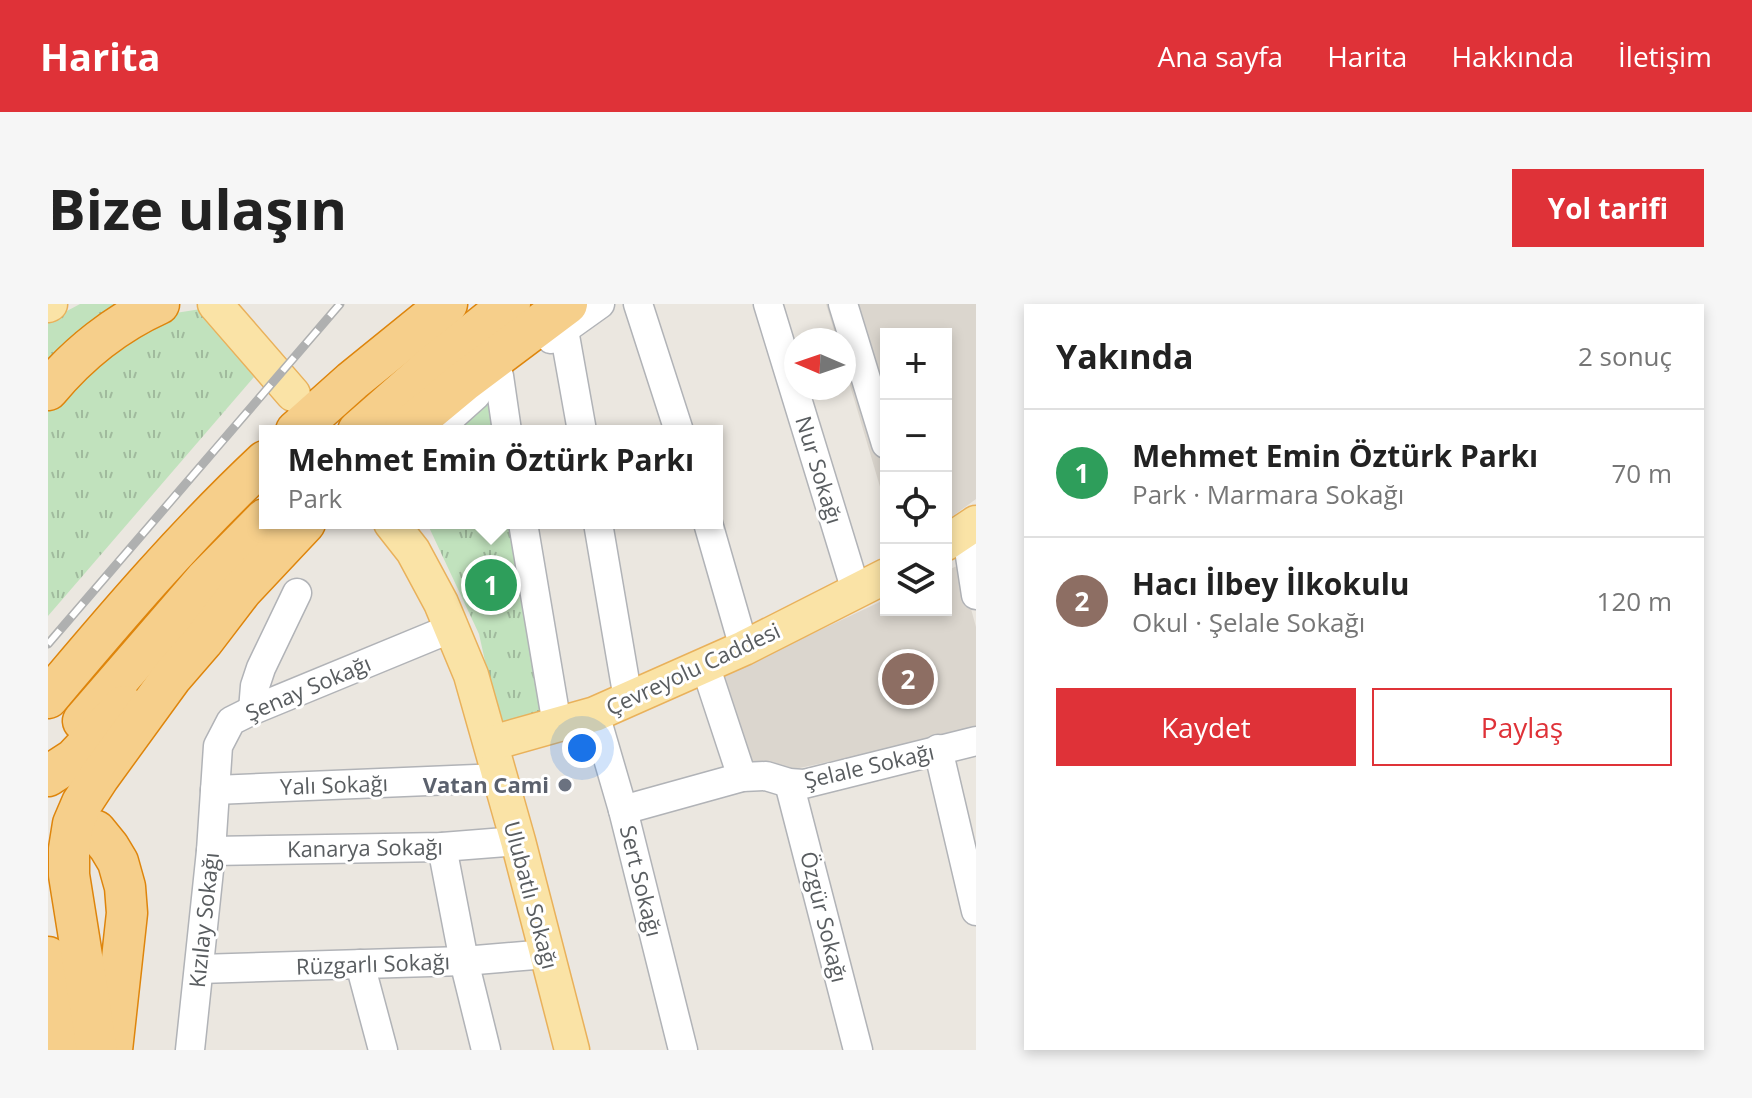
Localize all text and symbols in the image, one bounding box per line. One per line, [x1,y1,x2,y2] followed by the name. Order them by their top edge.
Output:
[40,30,160,82] text: Harita
[1158,37,1283,75] text: Ana sayfa
[1327,37,1407,75] text: Harita
[1451,37,1574,75] text: Hakkında
[1618,37,1712,75] text: İletişim
[1512,169,1704,247] button: Yol tarifi
[48,170,347,246] text: Bize ulaşın
[784,328,856,400] north arrow
[880,328,952,616] map controls
[880,328,952,400] button: +
[1056,333,1194,379] text: Yakında
[1578,338,1672,374] text: 2 sonuç
[880,400,952,472] button: −
[789,412,851,527] street label: Nur Sokağı
[259,425,723,529] popup
[1132,435,1538,476] text: Mehmet Emin Öztürk Parkı
[288,439,694,480] text: Mehmet Emin Öztürk Parkı
[1075,455,1089,491] text: 1
[1611,455,1672,491] text: 70 m
[880,472,952,544] button: locate
[1132,476,1404,512] text: Park · Marmara Sokağı
[288,480,342,516] text: Park
[880,544,952,616] button: layers
[465,555,517,615] pin: 1
[1132,563,1410,604] text: Hacı İlbey İlkokulu
[1075,583,1089,619] text: 2
[1597,583,1672,619] text: 120 m
[1132,604,1365,640] text: Okul · Şelale Sokağı
[601,615,785,722] street label: Çevreyolu Caddesi
[240,647,375,727] street label: Şenay Sokağı
[882,649,934,709] pin: 2
[1056,688,1356,766] button: Kaydet
[1372,688,1672,766] button: Paylaş
[562,728,602,768] your location
[801,736,937,795] street label: Şelale Sokağı
[280,767,388,801] street label: Yalı Sokağı
[423,769,549,799] place label: Vatan Cami
[556,776,574,794] marker: Vatan Cami
[498,817,566,972] street label: Ulubatlı Sokağı
[614,822,670,939] street label: Sert Sokağı
[287,831,443,863] street label: Kanarya Sokağı
[794,848,856,985] street label: Özgür Sokağı
[181,851,225,989] street label: Kızılay Sokağı
[296,945,450,981] street label: Rüzgarlı Sokağı

